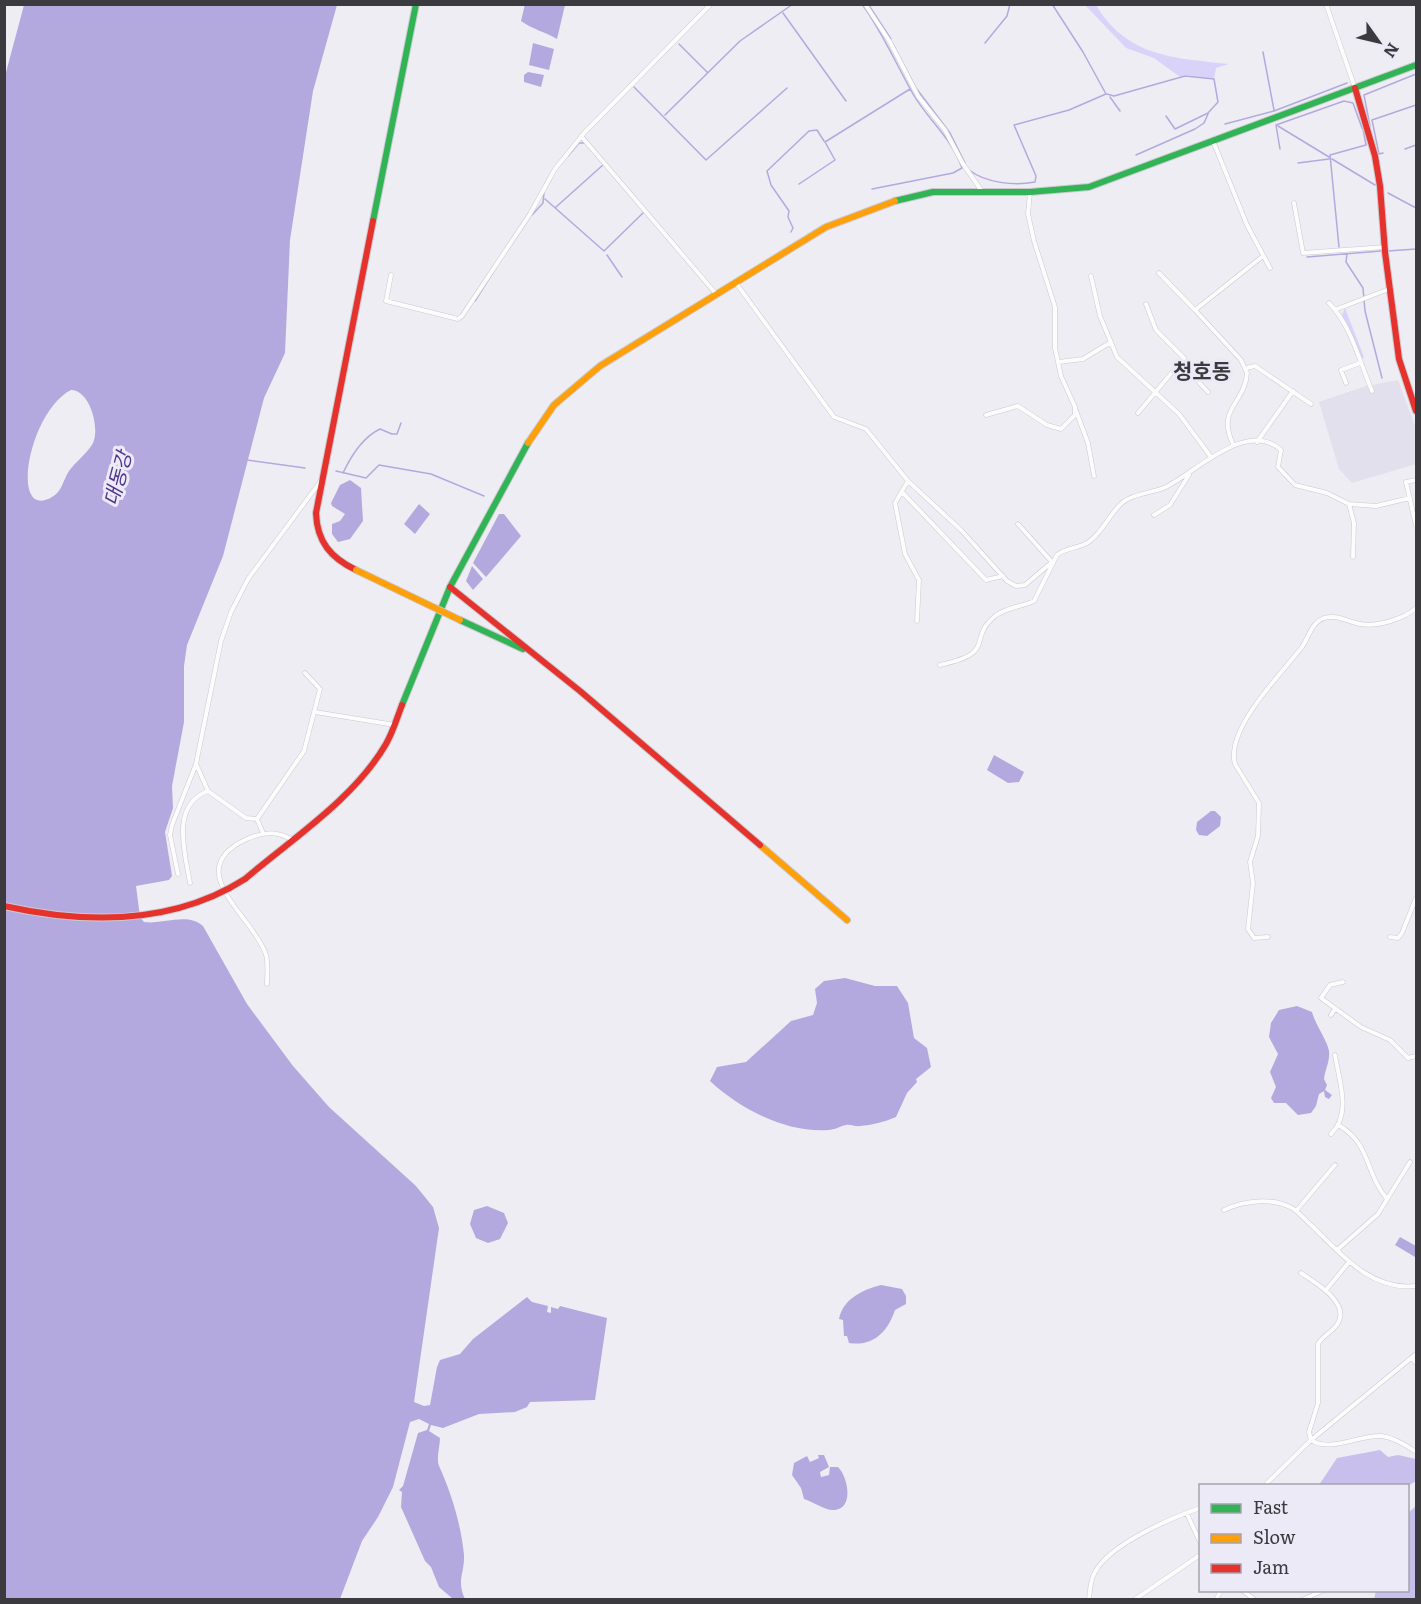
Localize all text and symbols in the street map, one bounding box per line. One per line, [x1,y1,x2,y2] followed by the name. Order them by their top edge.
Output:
[1349,12,1409,72] north arrow
[1379,39,1406,63] text: N
[1173,354,1231,385] district label: 청호동
[94,445,138,509] water label: 대동강
[1199,1484,1409,1592] legend
[1253,1493,1289,1520] text: Fast
[1253,1523,1296,1550] text: Slow
[1253,1553,1289,1580] text: Jam

